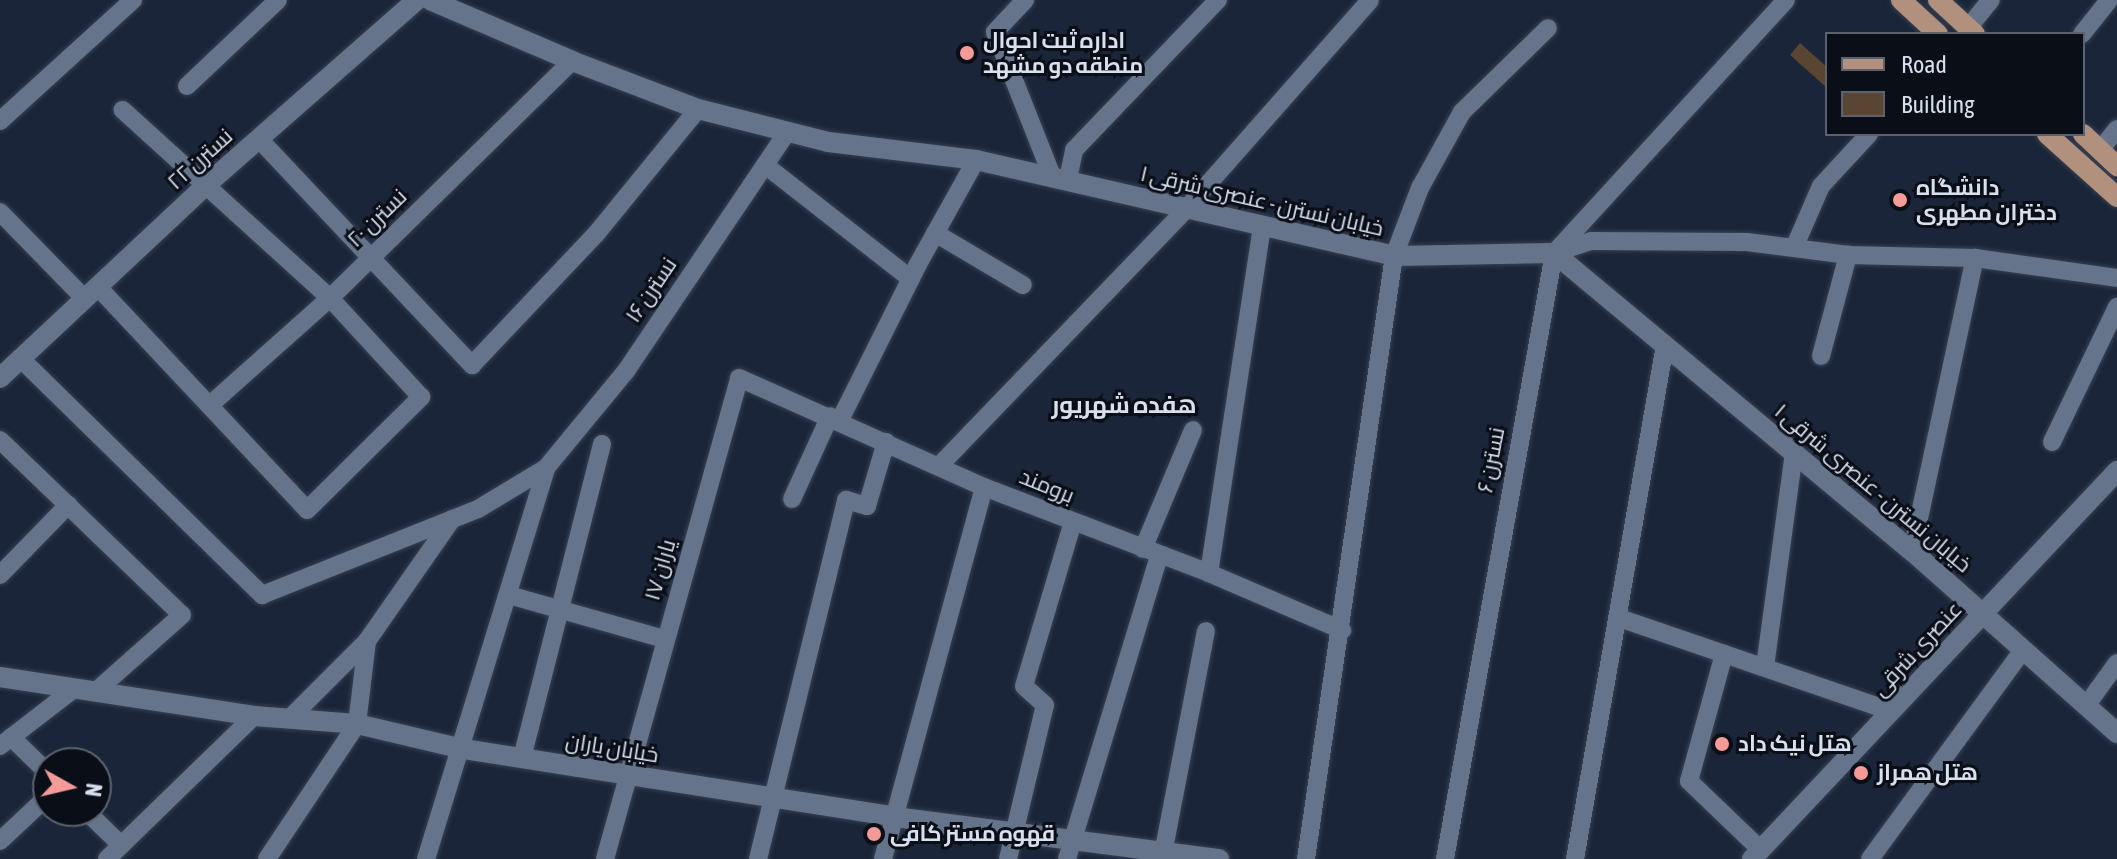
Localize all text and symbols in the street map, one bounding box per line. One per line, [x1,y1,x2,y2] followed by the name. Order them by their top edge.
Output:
[983,27,1143,78] place label: اداره ثبت احوال منطقه دو مشهد
[1825,32,2085,136] legend
[958,44,976,62] marker: اداره ثبت احوال منطقه دو مشهد
[1901,51,1947,78] text: Road
[1901,91,1974,118] text: Building
[162,123,238,195] street label: نسترن ۲۲
[1138,160,1386,242] street label: خیابان نسترن - عنصری شرقی ۱
[1916,174,2057,226] place label: دانشگاه دختران مطهری
[342,183,412,253] street label: نسترن ۲۰
[1891,191,1909,209] marker: دانشگاه دختران مطهری
[620,252,682,328] street label: نسترن ۱۶
[1051,391,1197,419] district label: هفده شهریور
[1769,398,1977,578] street label: خیابان نسترن - عنصری شرقی ۱
[1472,425,1510,495] street label: نسترن ۶
[1016,463,1078,509] street label: برومند
[639,536,681,604] street label: یاران ۱۷
[1867,596,1967,702] street label: عنصری شرقی
[564,728,660,768] street label: خیابان یاران
[1738,731,1852,757] place label: هتل نیک داد
[1713,735,1731,753] marker: هتل نیک داد
[32,747,112,827] north arrow
[1877,760,1978,786] place label: هتل همراز
[1852,764,1870,782] marker: هتل همراز
[80,782,108,798] text: N
[890,821,1055,847] place label: قهوه مستر کافی
[865,825,883,843] marker: قهوه مستر کافی

